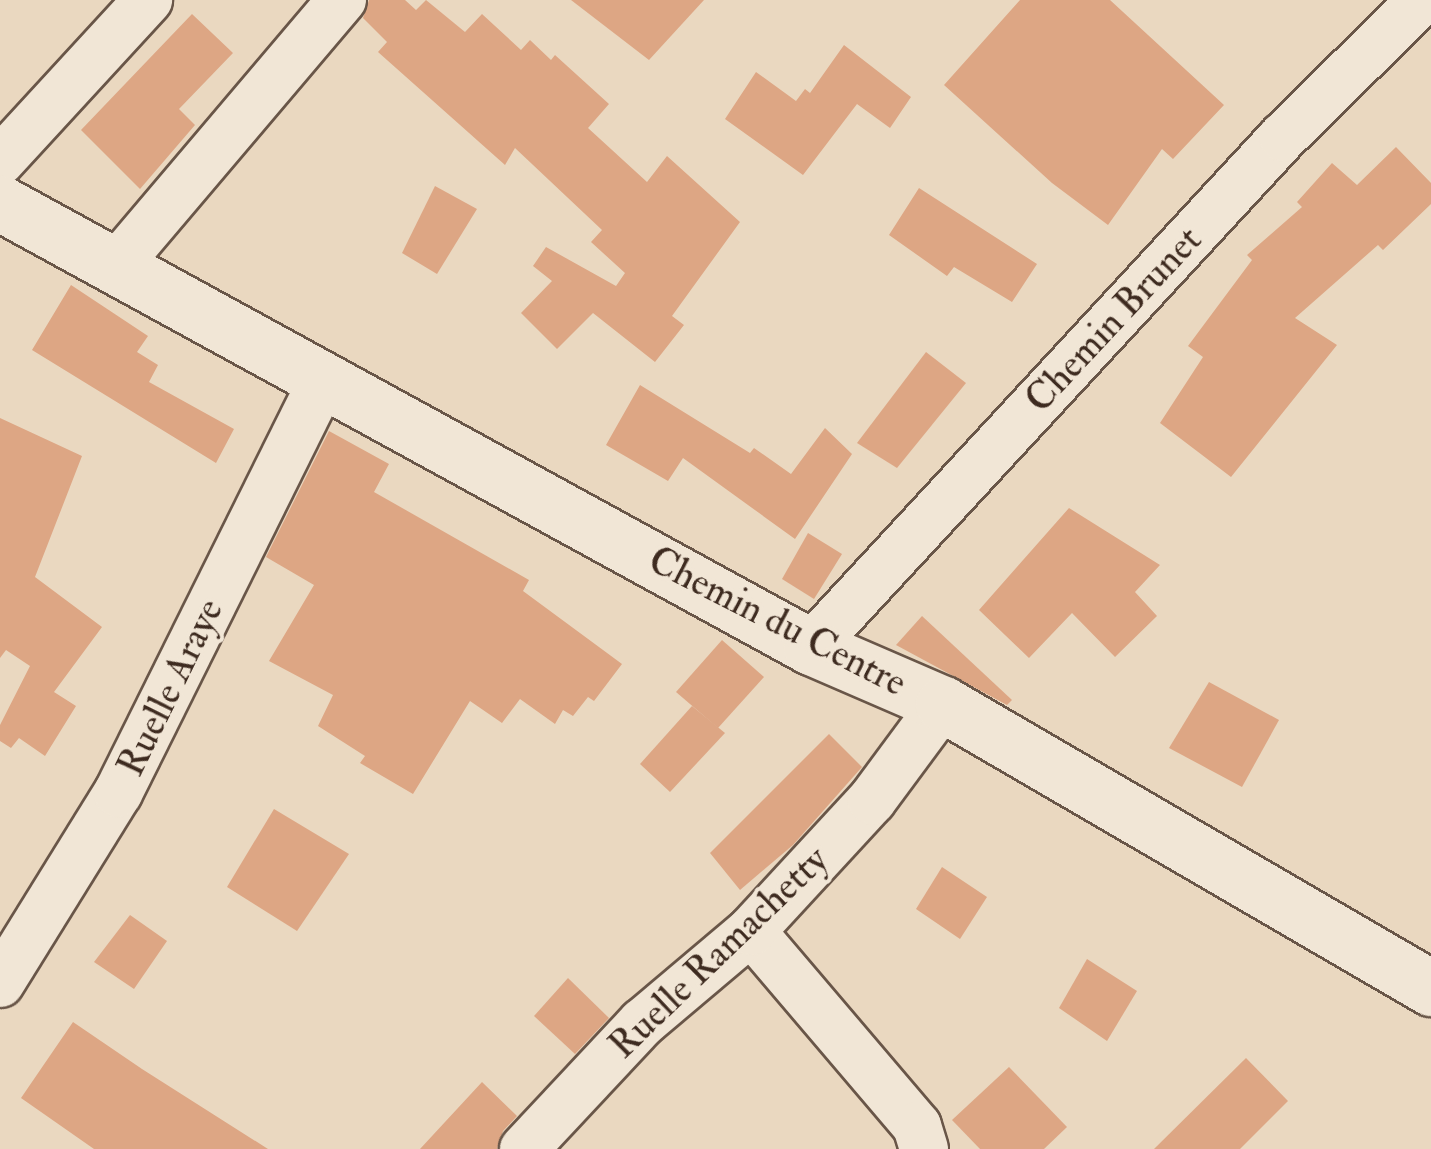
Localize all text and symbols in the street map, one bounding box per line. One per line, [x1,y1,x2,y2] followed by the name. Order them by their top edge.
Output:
[1016,218,1212,422] street label: Chemin Brunet
[641,538,913,706] street label: Chemin du Centre
[109,592,233,784] street label: Ruelle Araye
[600,837,838,1069] street label: Ruelle Ramachetty

